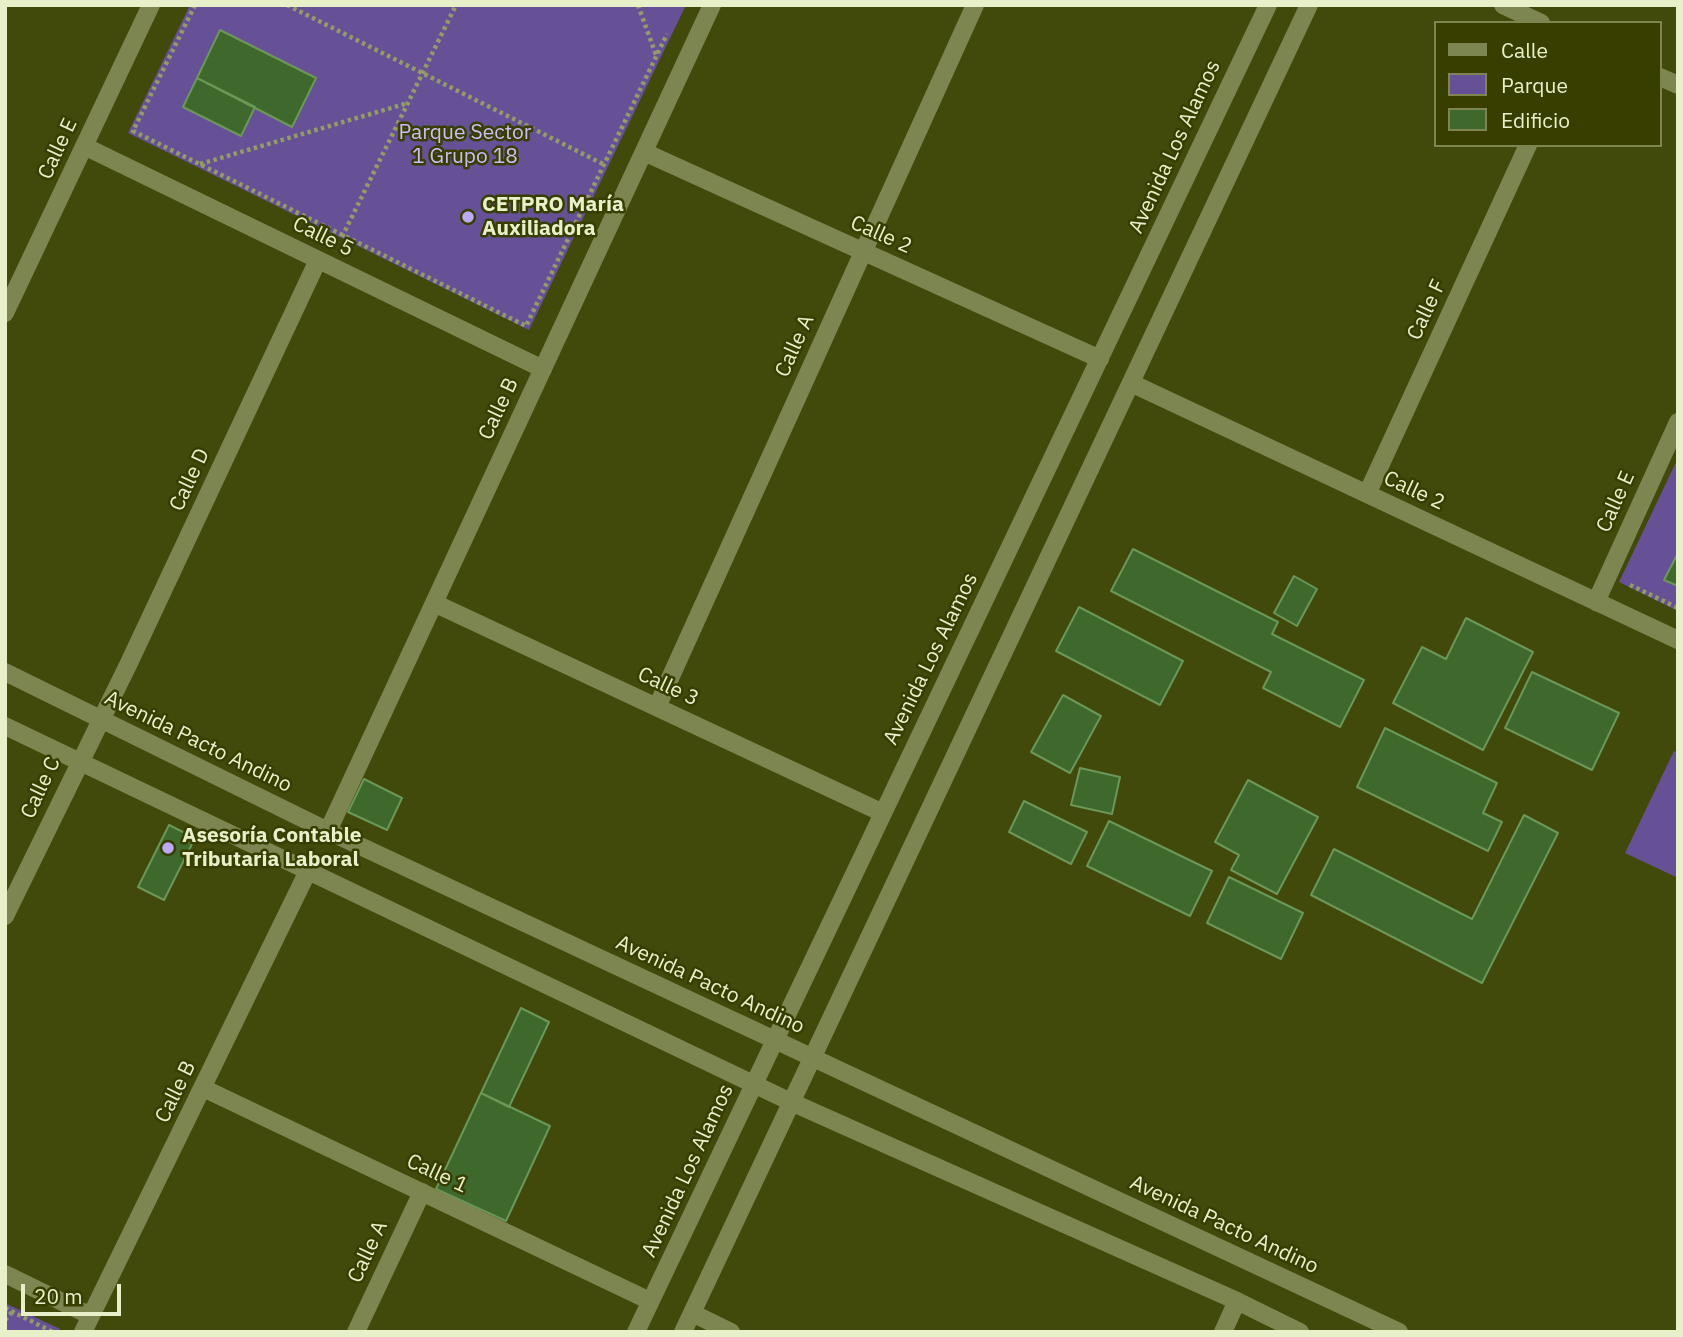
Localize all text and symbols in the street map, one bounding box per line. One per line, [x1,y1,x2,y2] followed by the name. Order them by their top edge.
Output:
[1434,21,1662,147] legend
[1501,36,1548,64] text: Calle
[1124,56,1226,238] street label: Avenida Los Alamos
[1501,71,1568,99] text: Parque
[1501,106,1570,134] text: Edificio
[33,115,83,183] street label: Calle E
[399,120,531,170] park label: Parque Sector 1 Grupo 18
[482,192,624,242] place label: CETPRO María Auxiliadora
[460,209,476,225] marker: CETPRO María Auxiliadora
[846,210,916,260] street label: Calle 2
[288,212,358,262] street label: Calle 5
[1402,276,1452,344] street label: Calle F
[770,311,820,381] street label: Calle A
[474,374,524,444] street label: Calle B
[165,445,215,515] street label: Calle D
[1379,466,1449,516] street label: Calle 2
[1591,468,1641,536] street label: Calle E
[878,569,984,749] street label: Avenida Los Alamos
[633,662,703,712] street label: Calle 3
[100,686,296,798] street label: Avenida Pacto Andino
[16,753,66,823] street label: Calle C
[182,823,362,873] place label: Asesoría Contable Tributaria Laboral
[160,840,176,856] marker: Asesoría Contable Tributaria Laboral
[612,930,808,1040] street label: Avenida Pacto Andino
[150,1057,202,1127] street label: Calle B
[637,1080,739,1262] street label: Avenida Los Alamos
[402,1149,472,1199] street label: Calle 1
[1126,1170,1322,1280] street label: Avenida Pacto Andino
[343,1217,393,1287] street label: Calle A
[24,1270,124,1314] scale bar
[34,1282,83,1310] text: 20 m

